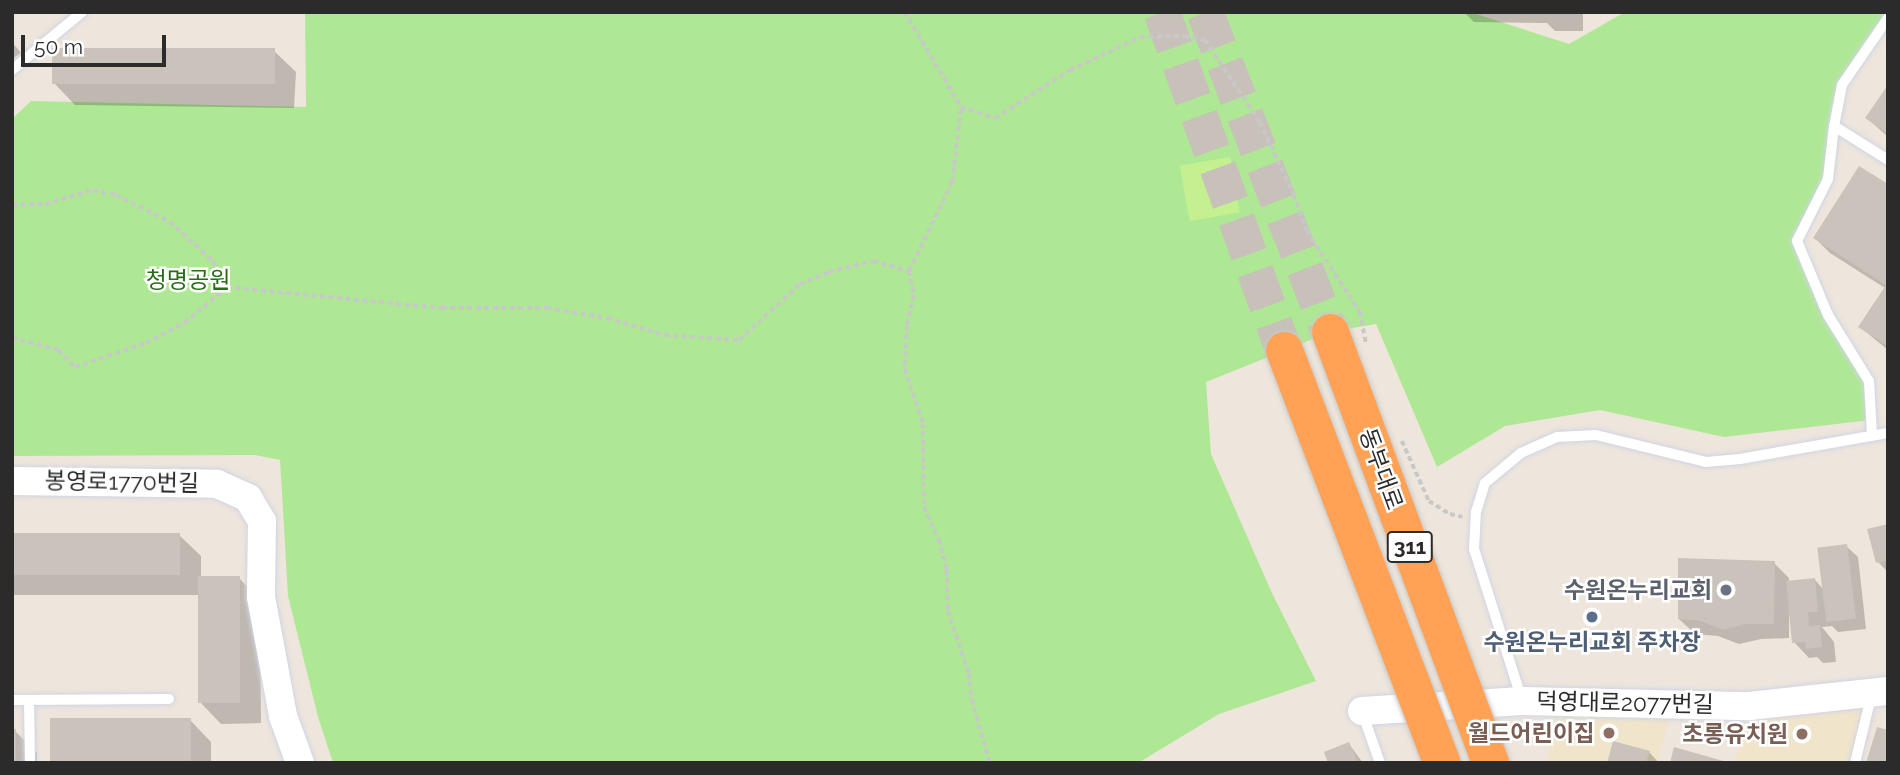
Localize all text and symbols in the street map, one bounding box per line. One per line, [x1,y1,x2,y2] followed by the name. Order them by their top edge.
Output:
[24,21,170,65] scale bar
[34,34,83,59] text: 50 m
[146,266,230,294] park label: 청명공원
[1354,425,1408,513] street label: 동부대로
[45,467,199,497] street label: 봉영로1770번길
[1386,530,1434,564] road number: 311
[1564,576,1712,604] place label: 수원온누리교회
[1718,582,1734,598] marker: 수원온누리교회
[1584,609,1600,625] marker: 수원온누리교회 주차장
[1483,628,1701,656] place label: 수원온누리교회 주차장
[1536,688,1714,718] street label: 덕영대로2077번길
[1468,719,1595,747] place label: 월드어린이집
[1682,720,1788,748] place label: 초롱유치원
[1601,725,1617,741] marker: 월드어린이집
[1794,726,1810,742] marker: 초롱유치원

